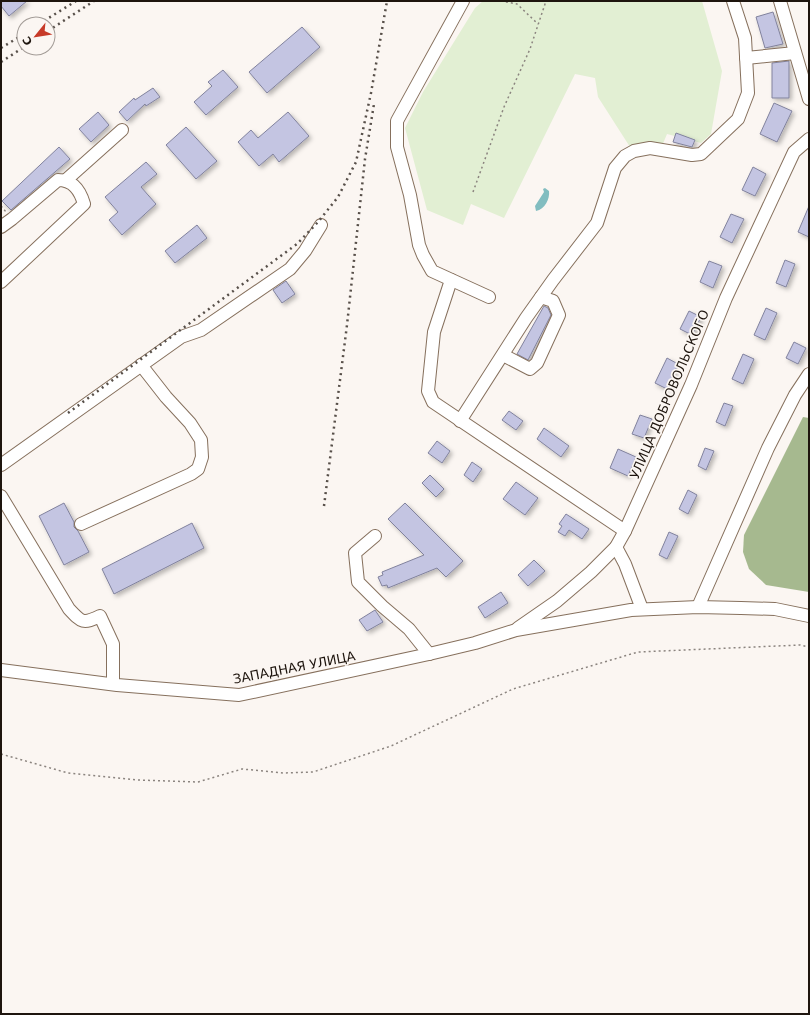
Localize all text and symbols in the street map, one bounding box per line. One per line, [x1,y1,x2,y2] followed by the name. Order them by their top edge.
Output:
[16,16,56,56] north arrow
[20,34,35,47] text: С
[627,307,712,481] street label: УЛИЦА ДОБРОВОЛЬСКОГО
[232,648,357,687] street label: ЗАПАДНАЯ УЛИЦА

